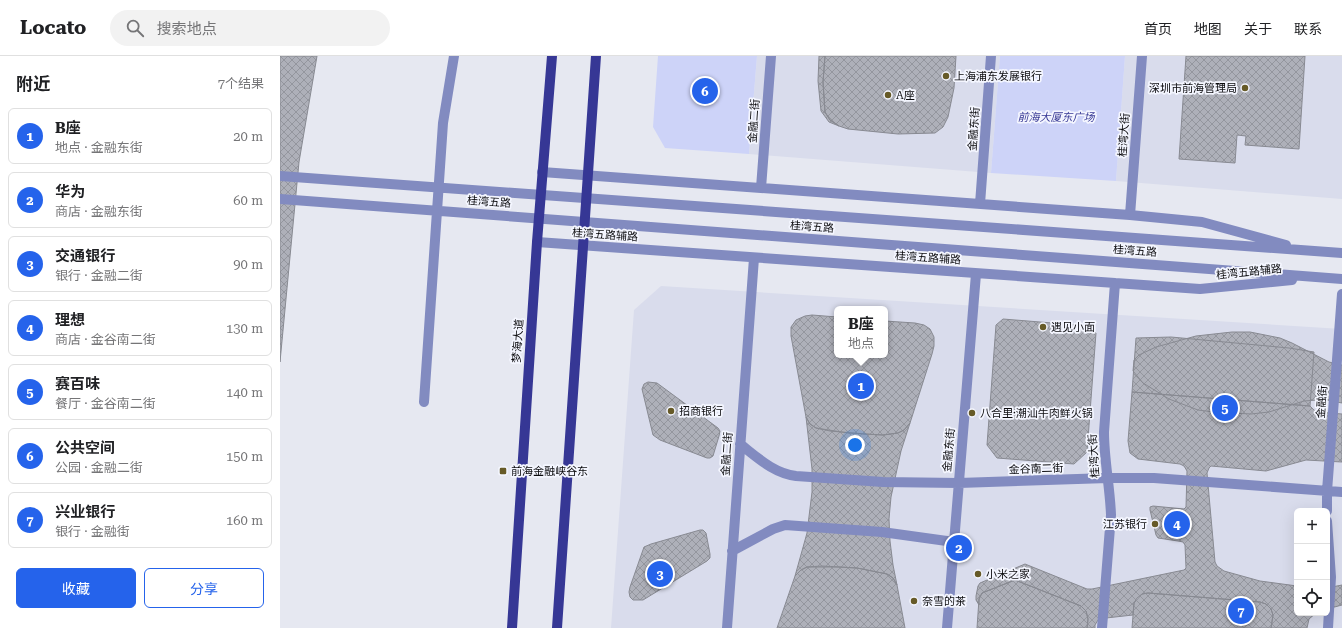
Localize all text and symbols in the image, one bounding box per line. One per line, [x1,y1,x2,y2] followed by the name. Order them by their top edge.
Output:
[110,10,390,46] search box
[20,16,86,39] text: Locato
[124,17,146,39] icon: search
[156,20,216,38] text: 搜索地点
[1144,21,1172,37] text: 首页
[1194,21,1222,37] text: 地图
[1244,21,1272,37] text: 关于
[1294,21,1322,37] text: 联系
[954,70,1042,83] place label: 上海浦东发展银行
[941,71,951,81] marker: 上海浦东发展银行
[16,74,50,94] text: 附近
[218,76,264,91] text: 7个结果
[692,76,718,106] pin: 6
[1149,82,1237,95] place label: 深圳市前海管理局
[1240,83,1250,93] marker: 深圳市前海管理局
[896,89,915,102] place label: A座
[883,90,893,100] marker: A座
[746,99,762,143] street label: 金融二街
[966,107,982,151] street label: 金融东街
[1018,111,1095,124] park label: 前海大厦东广场
[1116,113,1132,157] street label: 桂湾大街
[55,119,81,137] text: B座
[26,129,34,144] text: 1
[233,129,263,144] text: 20 m
[55,140,143,155] text: 地点 · 金融东街
[55,183,85,201] text: 华为
[26,193,34,208] text: 2
[233,193,263,208] text: 60 m
[467,194,511,210] street label: 桂湾五路
[55,204,143,219] text: 商店 · 金融东街
[790,219,834,235] street label: 桂湾五路
[572,226,638,244] street label: 桂湾五路辅路
[1113,243,1157,259] street label: 桂湾五路
[55,247,115,265] text: 交通银行
[895,249,961,267] street label: 桂湾五路辅路
[26,257,34,272] text: 3
[233,257,263,272] text: 90 m
[1216,262,1282,282] street label: 桂湾五路辅路
[55,268,143,283] text: 银行 · 金融二街
[834,306,888,358] popup
[55,311,85,329] text: 理想
[848,315,874,333] text: B座
[510,319,526,363] street label: 梦海大道
[26,321,34,336] text: 4
[226,321,263,336] text: 130 m
[1051,321,1095,334] place label: 遇见小面
[1038,322,1048,332] marker: 遇见小面
[55,332,156,347] text: 商店 · 金谷南二街
[848,336,874,351] text: 地点
[848,371,874,401] pin: 1
[55,375,100,393] text: 赛百味
[26,385,34,400] text: 5
[226,385,263,400] text: 140 m
[1314,385,1330,419] street label: 金融街
[1212,393,1238,423] pin: 5
[55,396,156,411] text: 餐厅 · 金谷南二街
[679,405,723,418] place label: 招商银行
[666,406,676,416] marker: 招商银行
[980,407,1093,420] place label: 八合里·潮汕牛肉鲜火锅
[967,408,977,418] marker: 八合里·潮汕牛肉鲜火锅
[941,428,957,472] street label: 金融东街
[719,432,735,476] street label: 金融二街
[1086,434,1102,478] street label: 桂湾大街
[845,435,865,455] your location
[55,439,115,457] text: 公共空间
[26,449,34,464] text: 6
[226,449,263,464] text: 150 m
[55,460,143,475] text: 公园 · 金融二街
[1008,462,1064,476] street label: 金谷南二街
[511,465,588,478] place label: 前海金融峡谷东
[498,466,508,476] marker: 前海金融峡谷东
[55,503,115,521] text: 兴业银行
[1294,508,1330,616] map controls
[1294,508,1330,544] button: +
[1164,509,1190,539] pin: 4
[26,513,34,528] text: 7
[226,513,263,528] text: 160 m
[1103,518,1147,531] place label: 江苏银行
[1150,519,1160,529] marker: 江苏银行
[55,524,130,539] text: 银行 · 金融街
[946,533,972,563] pin: 2
[1294,544,1330,580] button: −
[647,559,673,589] pin: 3
[16,568,136,608] button: 收藏
[144,568,264,608] button: 分享
[986,568,1030,581] place label: 小米之家
[973,569,983,579] marker: 小米之家
[1294,580,1330,616] button: locate
[922,595,966,608] place label: 奈雪的茶
[909,596,919,606] marker: 奈雪的茶
[1228,596,1254,626] pin: 7

